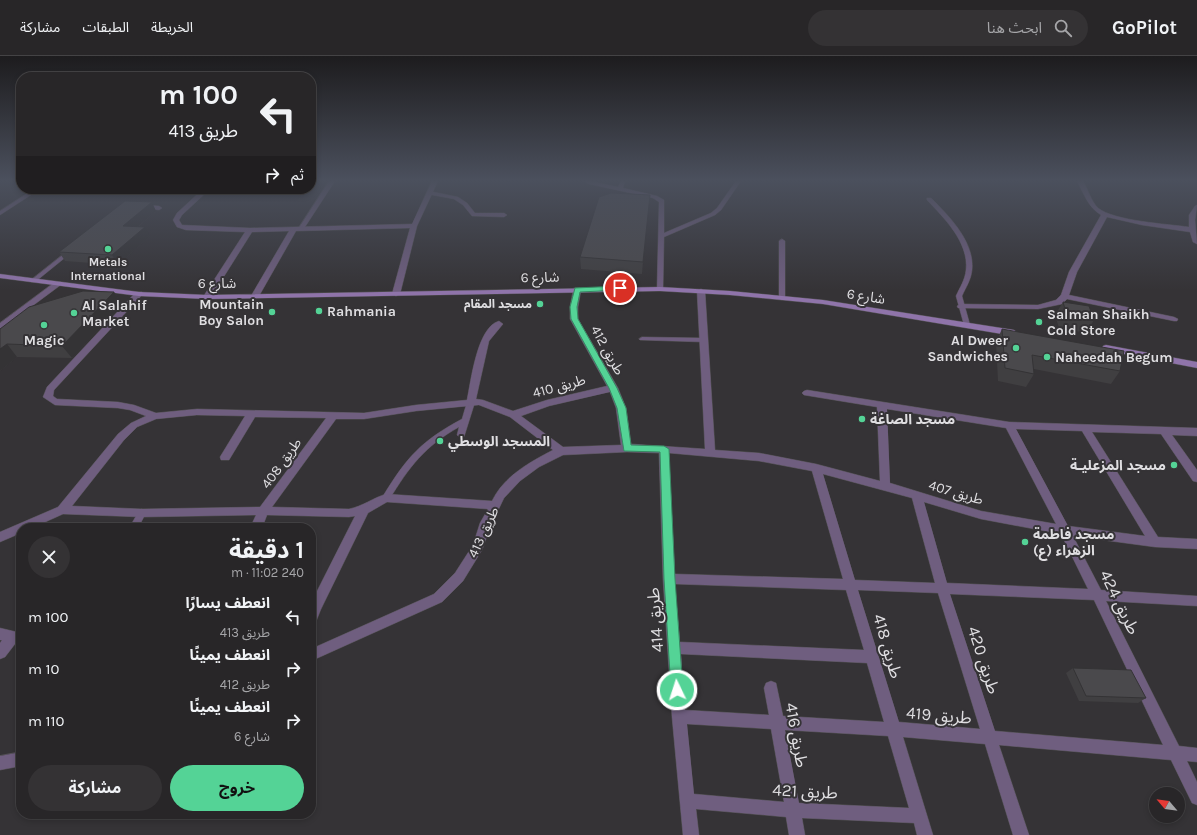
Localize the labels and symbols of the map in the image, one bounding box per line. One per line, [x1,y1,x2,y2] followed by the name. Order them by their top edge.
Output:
[103,244,113,254] marker: Metals International
[70,255,146,283] place label: Metals International
[521,269,560,288] street label: شارع 6
[603,271,637,305] pin
[198,275,236,294] street label: شارع 6
[845,285,886,310] street label: شارع 6
[198,296,264,329] place label: Mountain Boy Salon
[82,297,147,330] place label: Al Salahif Market
[464,297,532,313] place label: مسجد المقام
[535,299,545,309] marker: مسجد المقام
[327,303,396,320] place label: Rahmania
[314,306,324,316] marker: Rahmania
[1047,306,1150,339] place label: Salman Shaikh Cold Store
[267,307,277,317] marker: Mountain Boy Salon
[69,308,79,318] marker: Al Salahif Market
[1034,317,1044,327] marker: Salman Shaikh Cold Store
[39,320,49,330] marker: Magic
[586,323,628,378] street label: طريق 412
[24,332,64,349] place label: Magic
[927,332,1008,365] place label: Al Dweer Sandwiches
[1011,343,1021,353] marker: Al Dweer Sandwiches
[1055,349,1173,366] place label: Naheedah Begum
[1042,352,1052,362] marker: Naheedah Begum
[531,371,588,403] street label: طريق 410
[870,411,955,428] place label: مسجد الصاغة
[857,414,867,424] marker: مسجد الصاغة
[448,433,550,452] place label: المسجد الوسطي
[257,435,306,492] street label: طريق 408
[435,436,445,446] marker: المسجد الوسطي
[1070,457,1166,474] place label: مسجد المزعليـة
[1169,460,1179,470] marker: مسجد المزعليـة
[926,477,985,509] street label: طريق 407
[464,504,504,561] street label: طريق 413
[1033,526,1114,561] place label: مسجد فاطمة الزهراء (ع)
[1020,537,1030,547] marker: مسجد فاطمة الزهراء (ع)
[1095,566,1144,638] street label: طريق 424
[643,587,668,653] street label: طريق 414
[868,611,907,681] street label: طريق 418
[963,624,1004,697] street label: طريق 420
[656,669,698,711] position arrow
[780,701,813,769] street label: طريق 416
[905,702,973,729] street label: طريق 419
[772,779,838,804] street label: طريق 421
[1149,787,1185,823] north arrow

